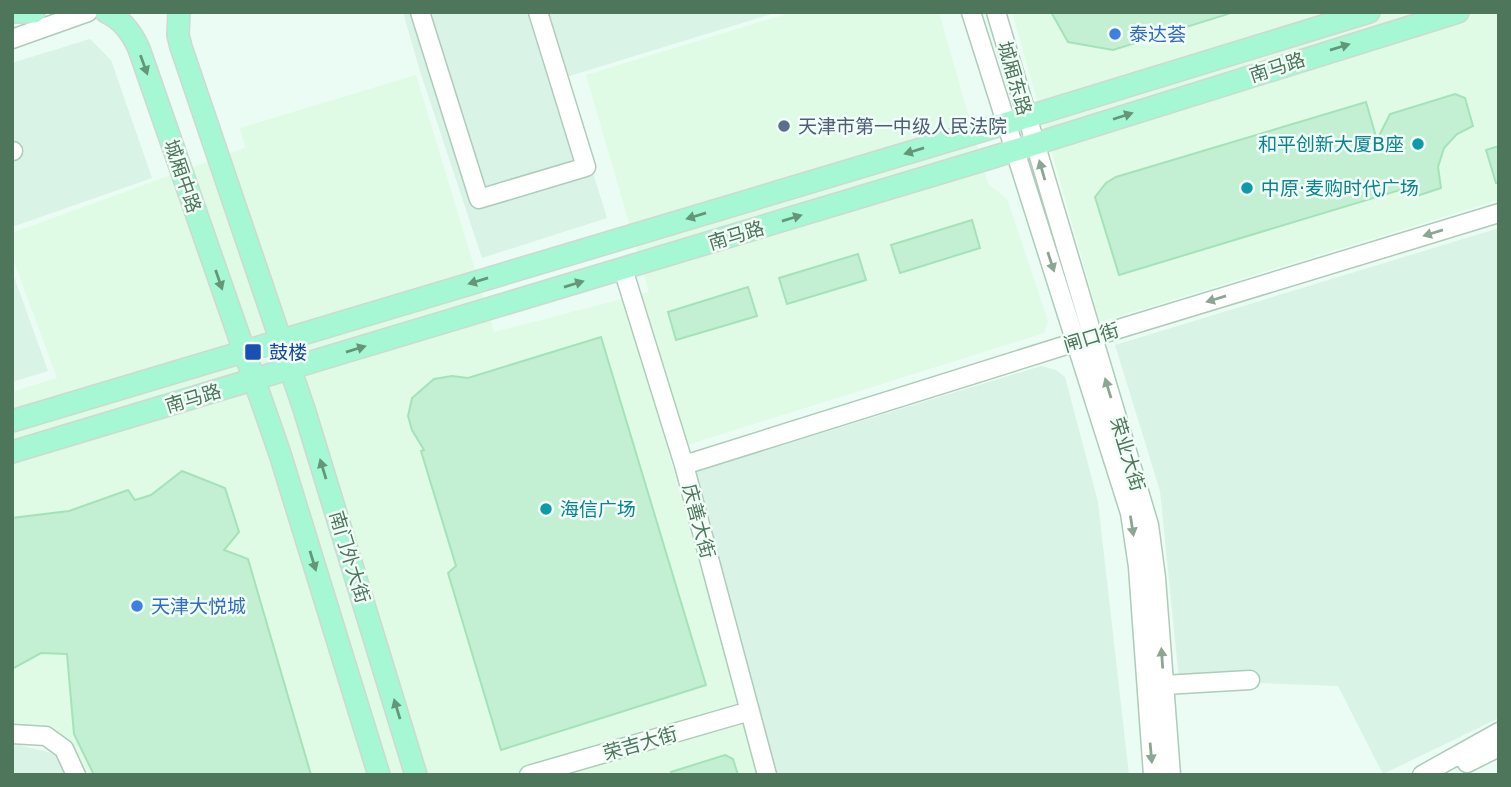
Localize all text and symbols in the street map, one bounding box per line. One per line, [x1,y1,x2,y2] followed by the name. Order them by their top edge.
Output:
[1129,23,1186,45] place label: 泰达荟
[1107,26,1123,42] marker: 泰达荟
[994,38,1036,118] street label: 城厢东路
[1330,42,1351,52] one-way arrow
[1246,48,1308,86] street label: 南马路
[139,55,150,76] one-way arrow
[1113,111,1134,121] one-way arrow
[798,115,1007,137] place label: 天津市第一中级人民法院
[776,118,792,134] marker: 天津市第一中级人民法院
[1258,133,1404,155] place label: 和平创新大厦B座
[160,136,206,216] street label: 城厢中路
[1410,136,1426,152] marker: 和平创新大厦B座
[903,147,924,157] one-way arrow
[1037,159,1047,180] one-way arrow
[1261,177,1419,199] place label: 中原·麦购时代广场
[1239,180,1255,196] marker: 中原·麦购时代广场
[685,212,706,222] one-way arrow
[782,213,803,223] one-way arrow
[706,216,766,254] street label: 南马路
[1423,228,1444,239] one-way arrow
[1046,252,1057,273] one-way arrow
[214,270,225,291] one-way arrow
[467,276,488,286] one-way arrow
[564,278,585,288] one-way arrow
[1205,295,1226,305] one-way arrow
[1061,318,1121,356] street label: 闸口街
[269,341,307,363] place label: 鼓楼
[243,342,263,362] marker: 鼓楼
[346,343,367,353] one-way arrow
[1103,377,1113,398] one-way arrow
[163,379,223,417] street label: 南马路
[1106,414,1150,494] street label: 荣业大街
[317,458,327,479] one-way arrow
[679,481,719,561] street label: 庆善大街
[560,498,636,520] place label: 海信广场
[538,501,554,517] marker: 海信广场
[326,508,374,606] street label: 南门外大街
[1127,515,1138,537] one-way arrow
[308,550,319,571] one-way arrow
[151,595,246,617] place label: 天津大悦城
[129,598,145,614] marker: 天津大悦城
[1156,647,1167,669] one-way arrow
[391,699,401,720] one-way arrow
[600,722,680,764] street label: 荣吉大街
[1146,742,1157,764] one-way arrow

